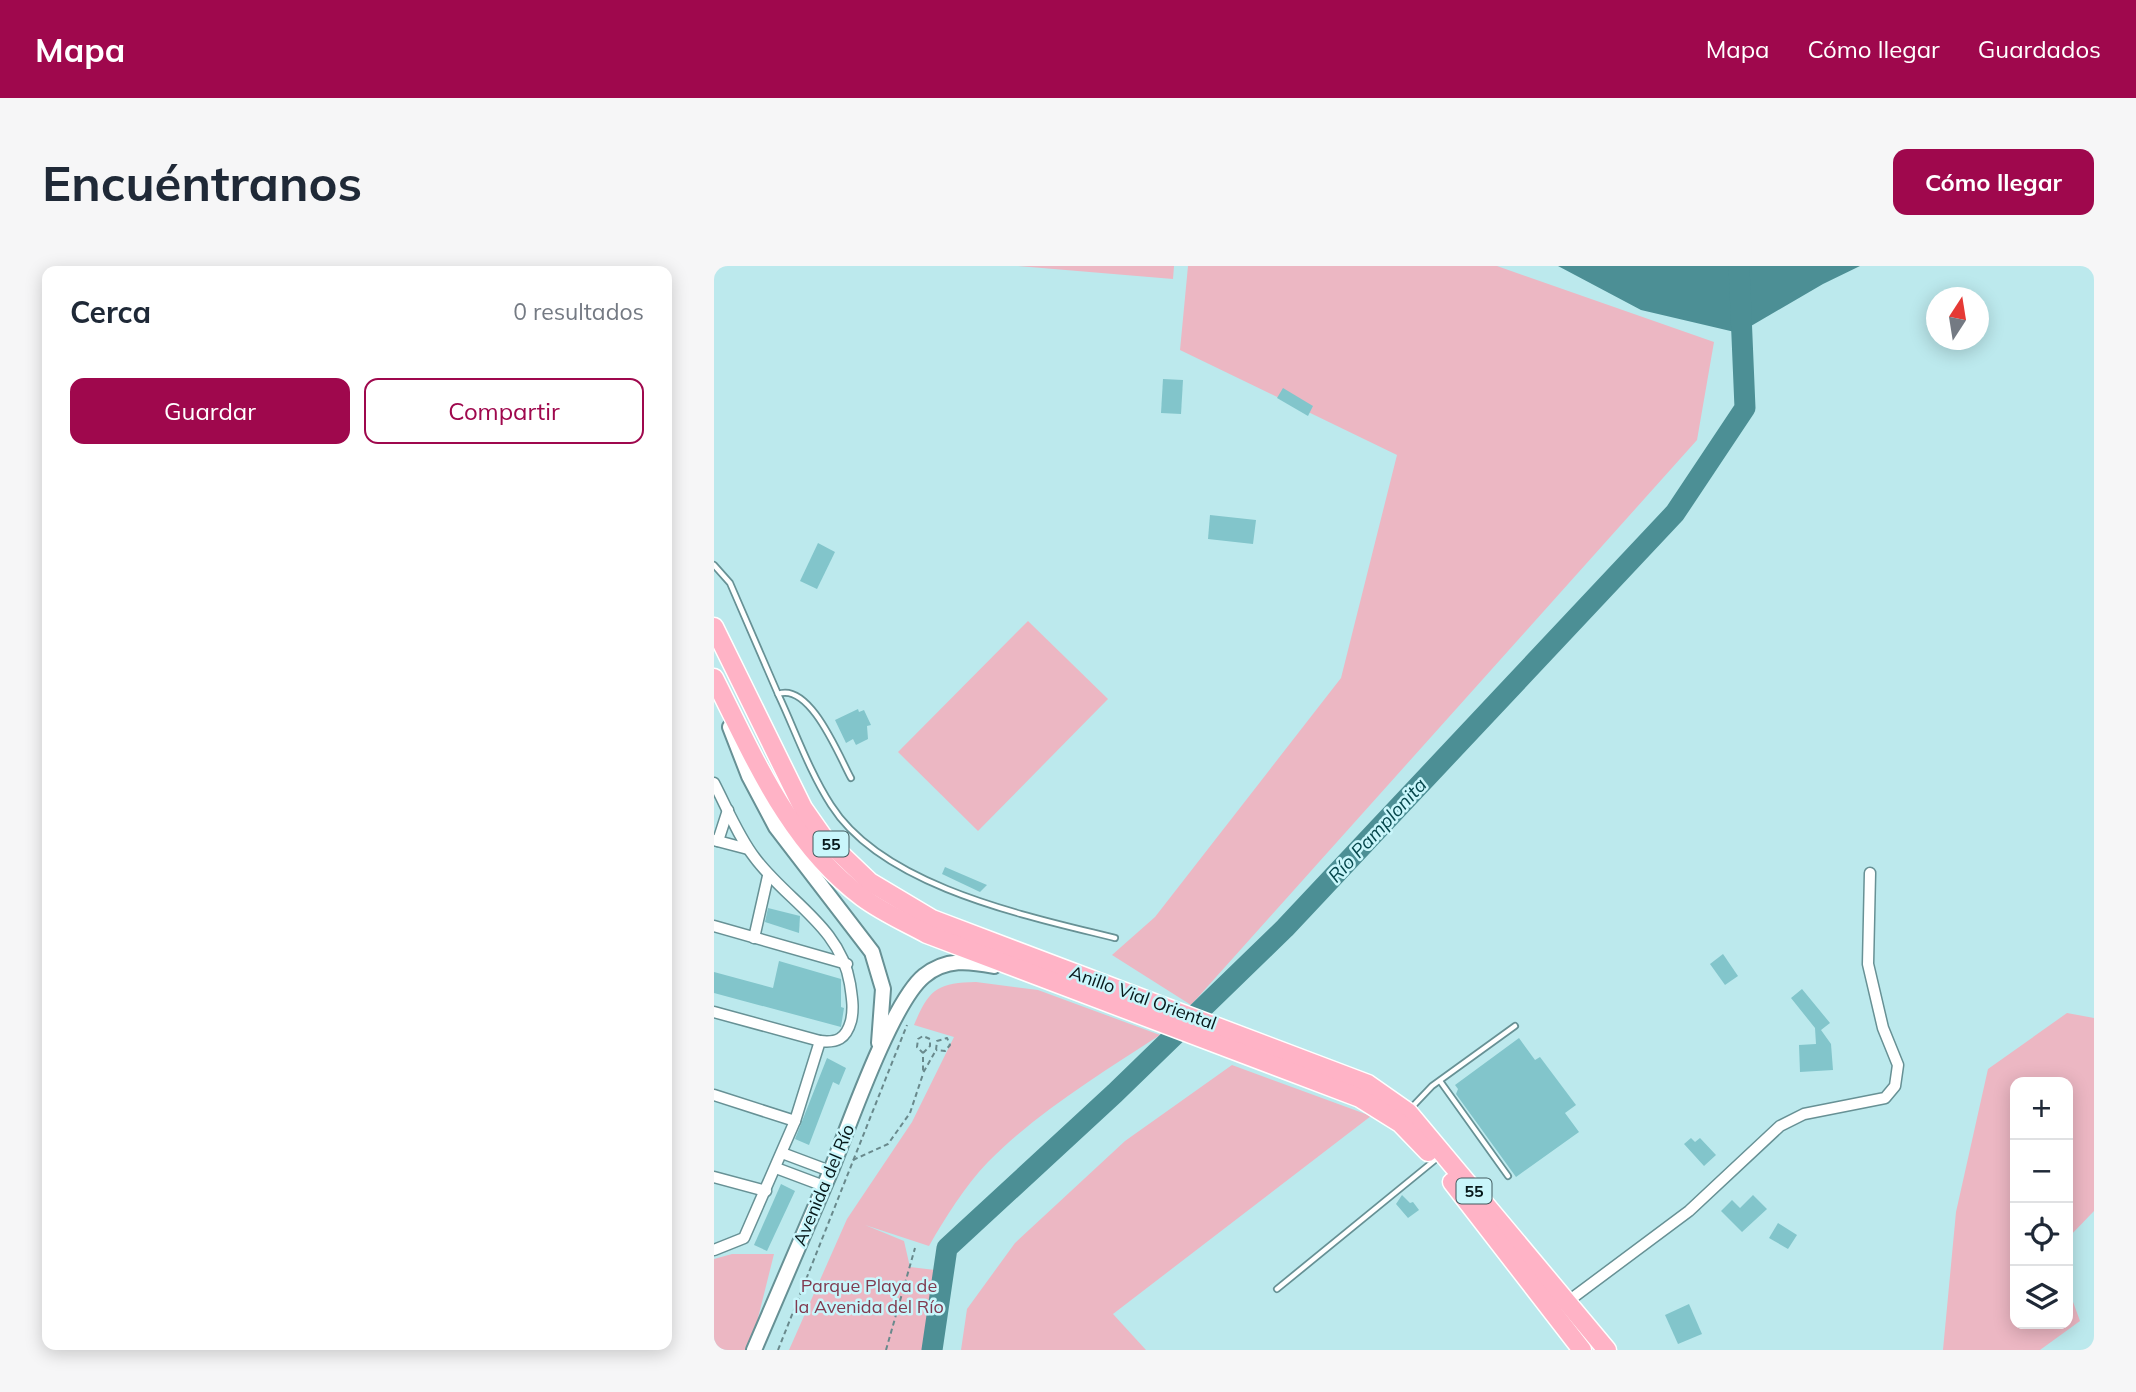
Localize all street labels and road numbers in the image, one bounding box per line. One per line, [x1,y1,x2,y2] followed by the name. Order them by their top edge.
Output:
[814,832,848,856] road number: 55
[1067,960,1220,1035] street label: Anillo Vial Oriental
[788,1121,859,1249] street label: Avenida del Río
[1456,1178,1492,1203] road number: 55

